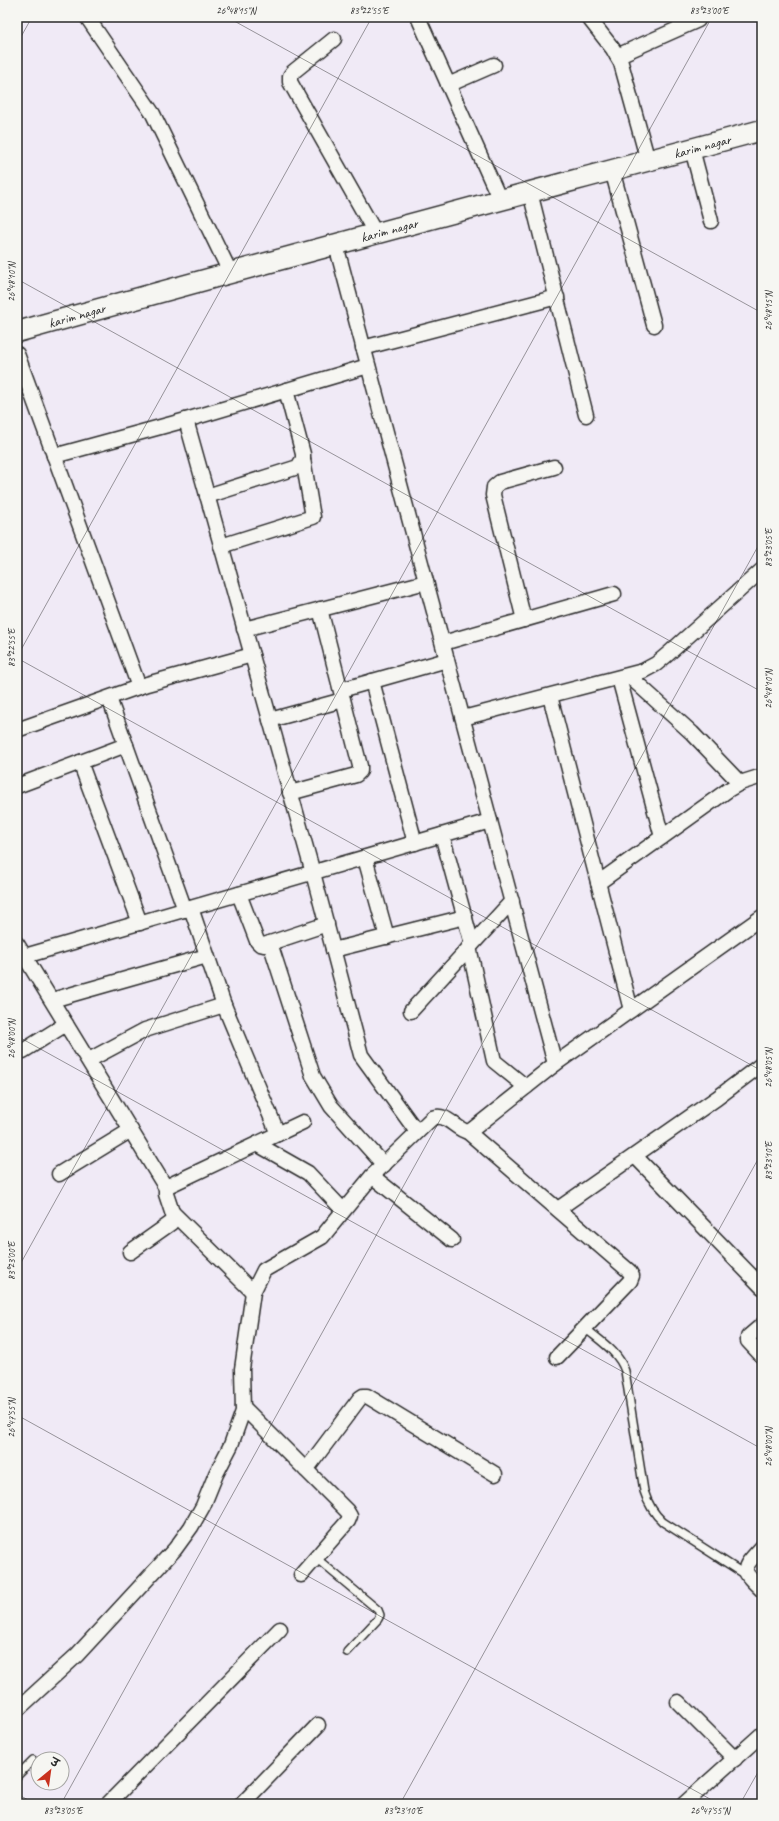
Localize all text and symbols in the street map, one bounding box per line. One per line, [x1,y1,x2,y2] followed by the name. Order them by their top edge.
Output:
[216,4,258,17] text: 26°48'15"N
[350,4,390,17] text: 83°22'55"E
[690,4,730,17] text: 83°23'00"E
[672,131,734,162] street label: karim nagar
[359,214,421,246] street label: karim nagar
[5,260,18,302] text: 26°48'10"N
[762,289,775,331] text: 26°48'15"N
[46,299,108,332] street label: karim nagar
[762,527,775,567] text: 83°23'05"E
[5,627,18,667] text: 83°22'55"E
[762,667,775,709] text: 26°48'10"N
[5,1017,18,1059] text: 26°48'00"N
[762,1046,775,1088] text: 26°48'05"N
[762,1140,775,1180] text: 83°23'10"E
[5,1240,18,1280] text: 83°23'00"E
[5,1396,18,1438] text: 26°47'55"N
[762,1425,775,1467] text: 26°48'00"N
[30,1751,70,1791] north arrow
[47,1754,63,1771] text: उ
[44,1804,84,1817] text: 83°23'05"E
[384,1804,424,1817] text: 83°23'10"E
[690,1804,732,1817] text: 26°47'55"N

